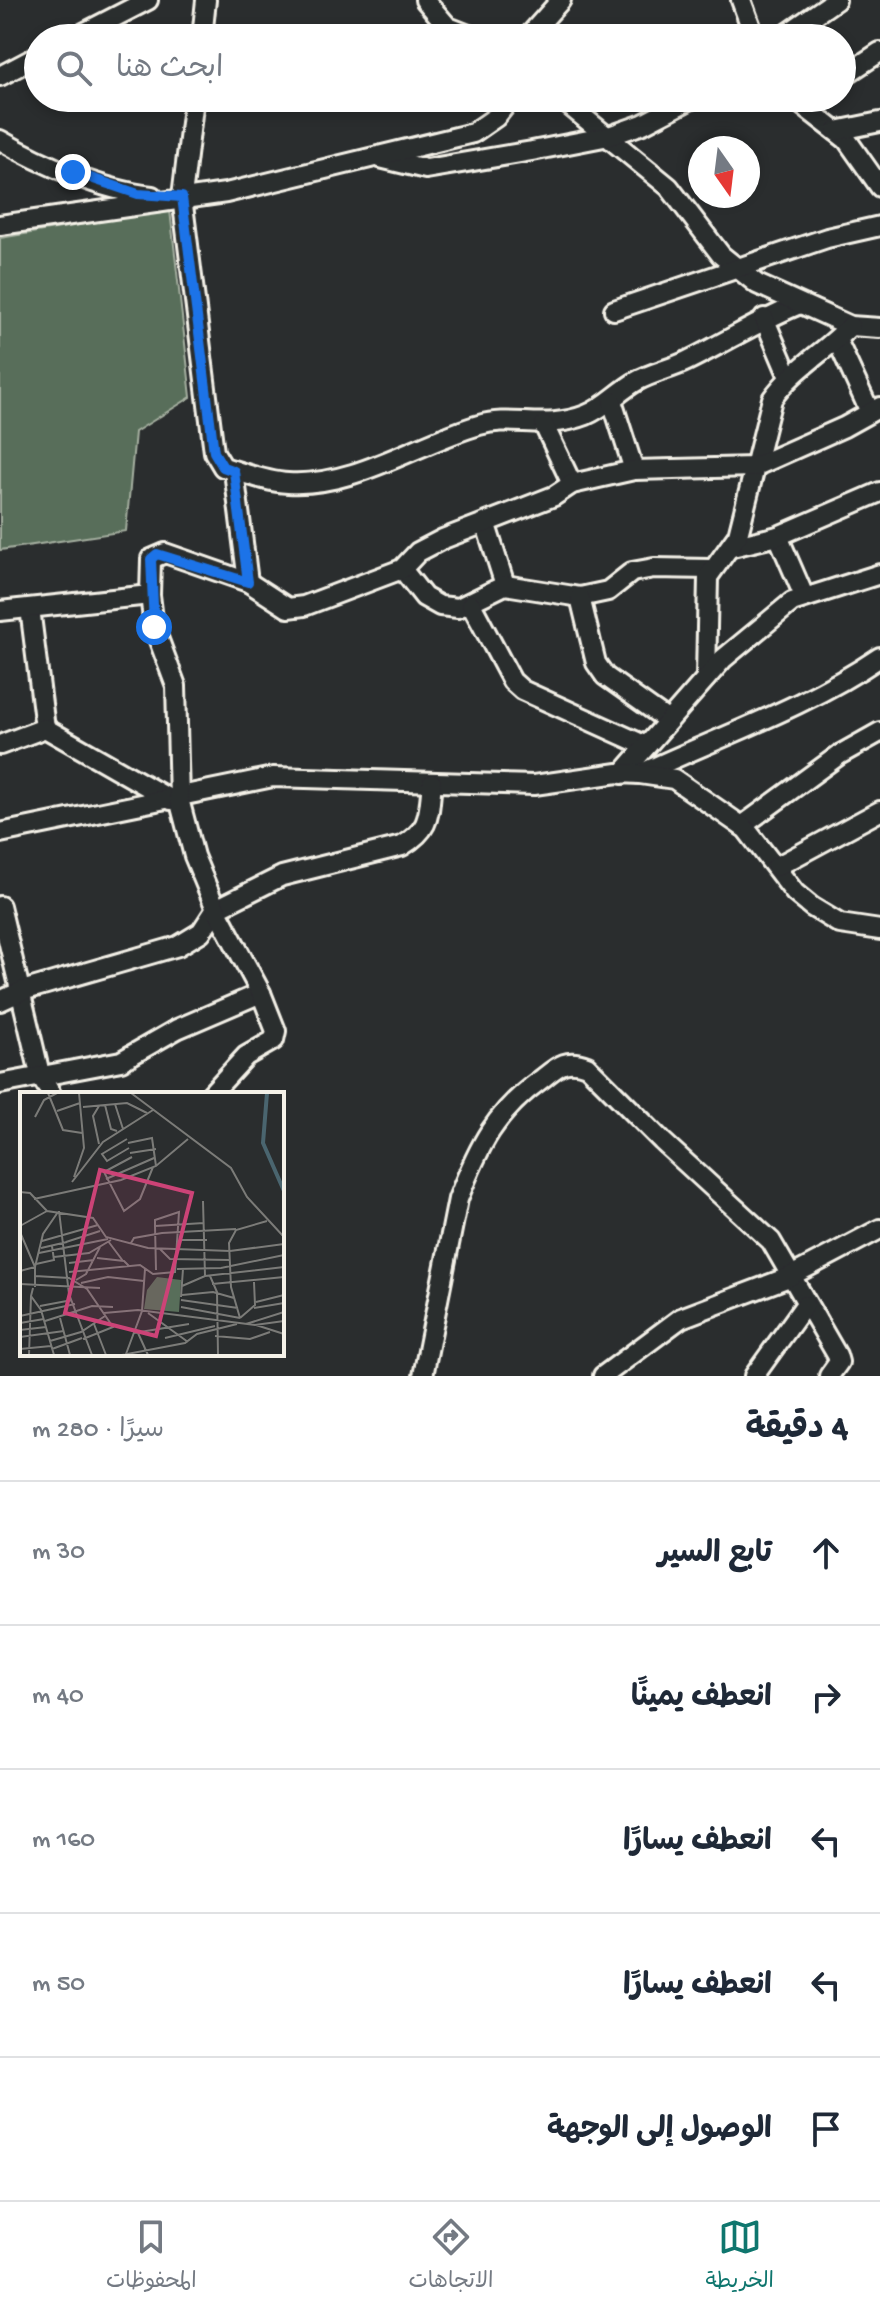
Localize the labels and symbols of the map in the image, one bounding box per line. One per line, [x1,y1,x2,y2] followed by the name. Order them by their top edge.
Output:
[688,136,760,208] north arrow
[55,154,91,190] route end
[136,609,172,645] route start
[20,1092,284,1356] inset map

